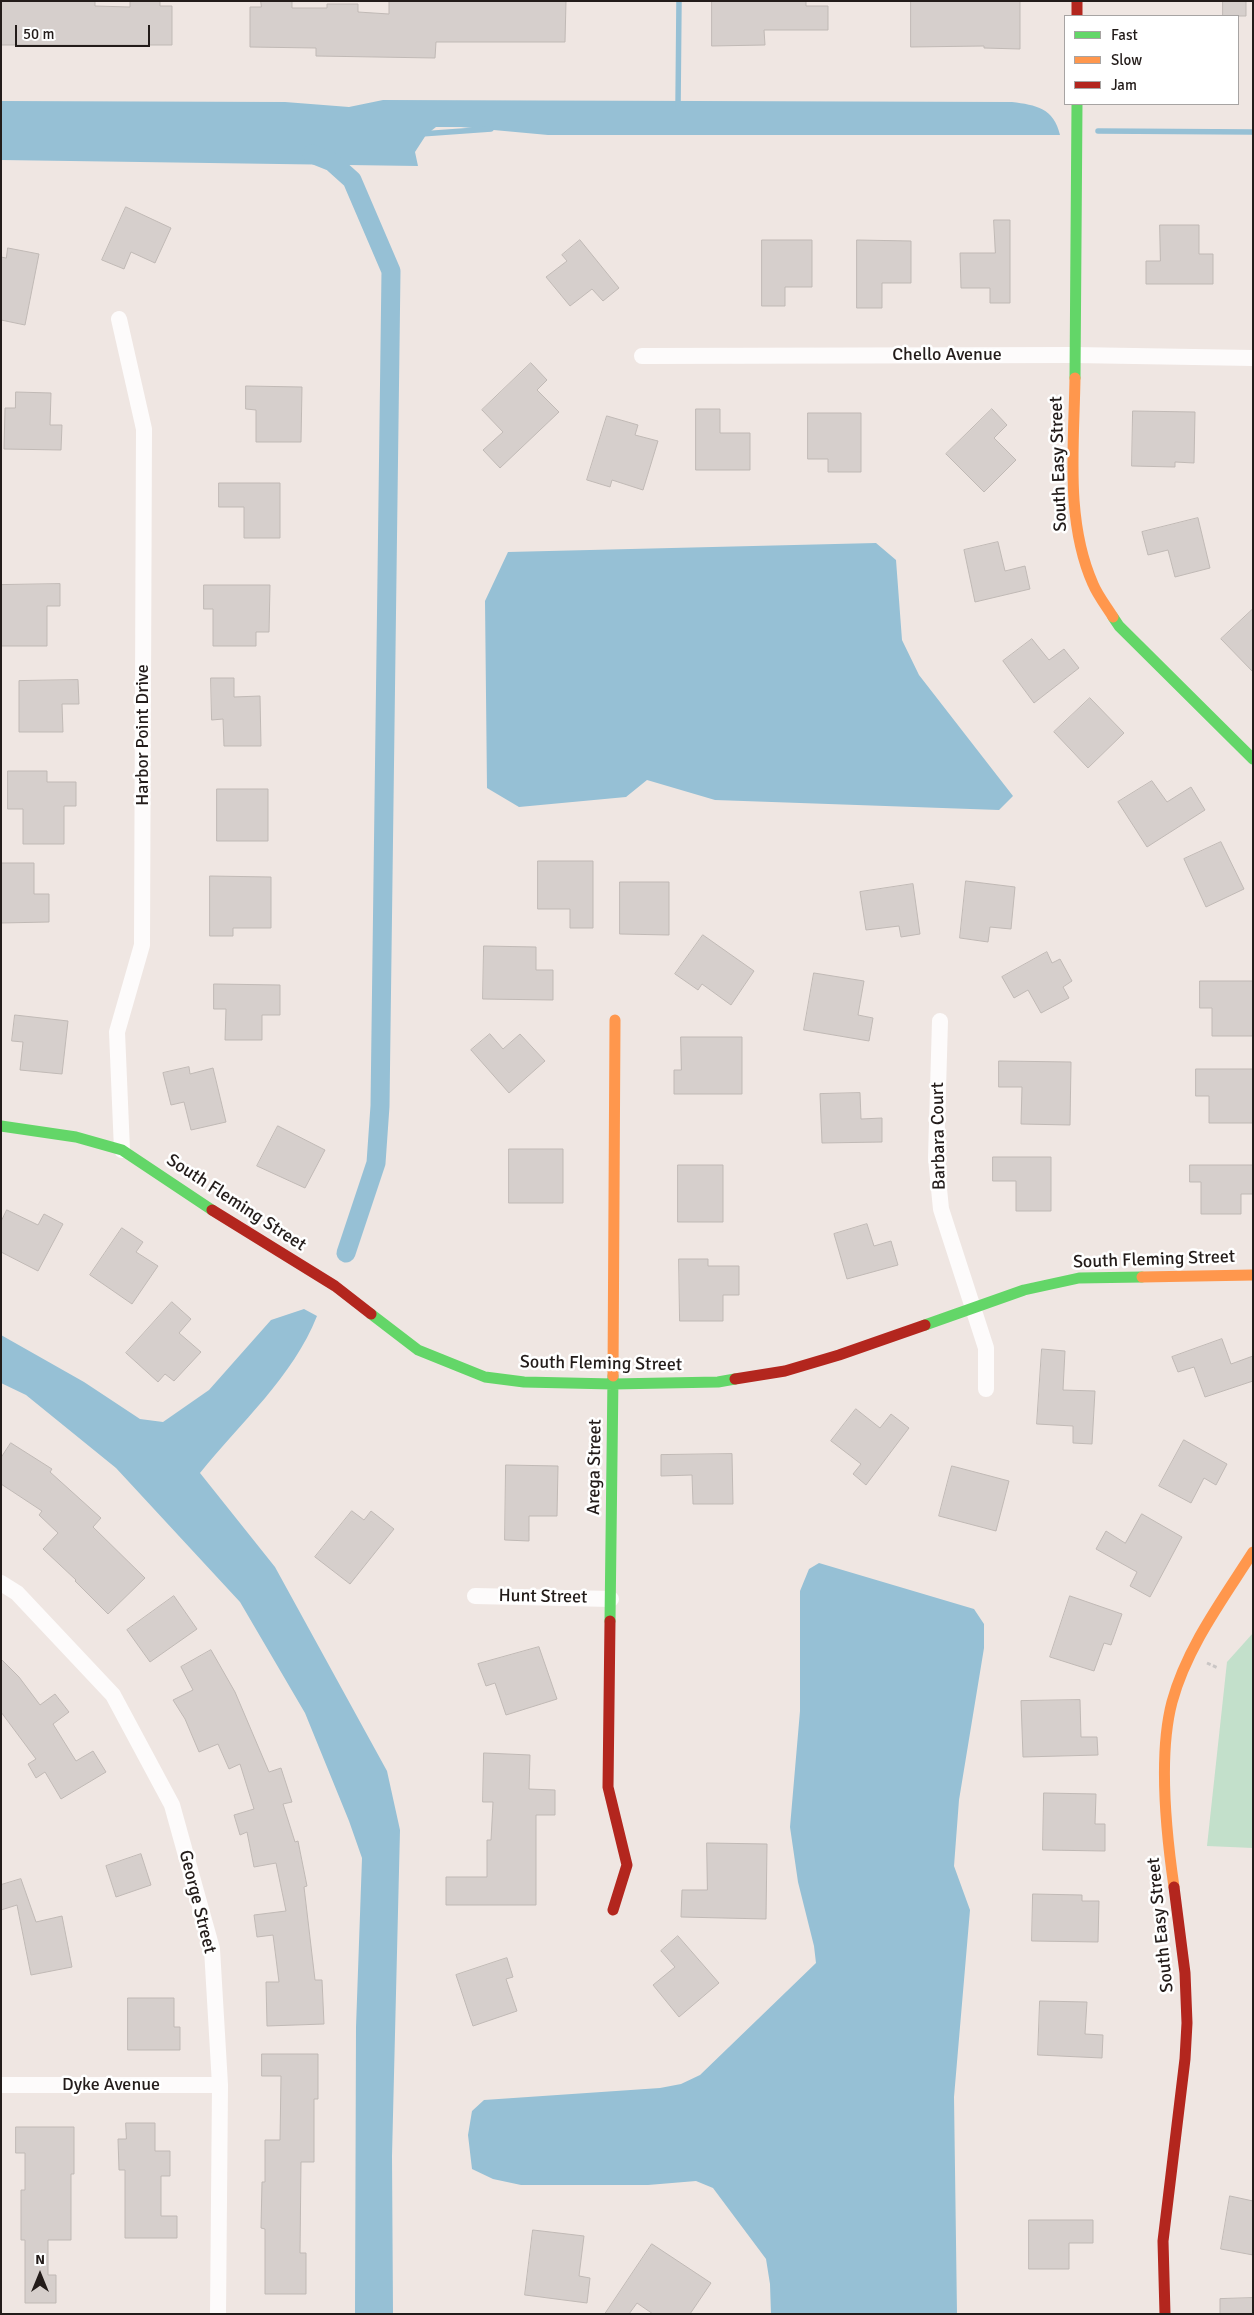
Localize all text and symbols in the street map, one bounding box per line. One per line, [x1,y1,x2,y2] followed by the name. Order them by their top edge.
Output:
[18,15,152,47] scale bar
[1064,15,1239,105] legend
[23,25,54,43] text: 50 m
[1111,26,1138,44] text: Fast
[1111,51,1142,69] text: Slow
[1111,76,1137,94] text: Jam
[892,344,1002,366] street label: Chello Avenue
[1046,396,1072,532] street label: South Easy Street
[132,664,154,806] street label: Harbor Point Drive
[927,1082,951,1190] street label: Barbara Court
[162,1150,310,1256] street label: South Fleming Street
[1073,1246,1235,1274] street label: South Fleming Street
[520,1352,682,1376] street label: South Fleming Street
[583,1419,607,1515] street label: Arega Street
[498,1585,588,1609] street label: Hunt Street
[174,1848,220,1956] street label: George Street
[1143,1856,1179,1994] street label: South Easy Street
[62,2074,160,2096] street label: Dyke Avenue
[15,2250,65,2300] north arrow
[35,2251,45,2268] text: N

